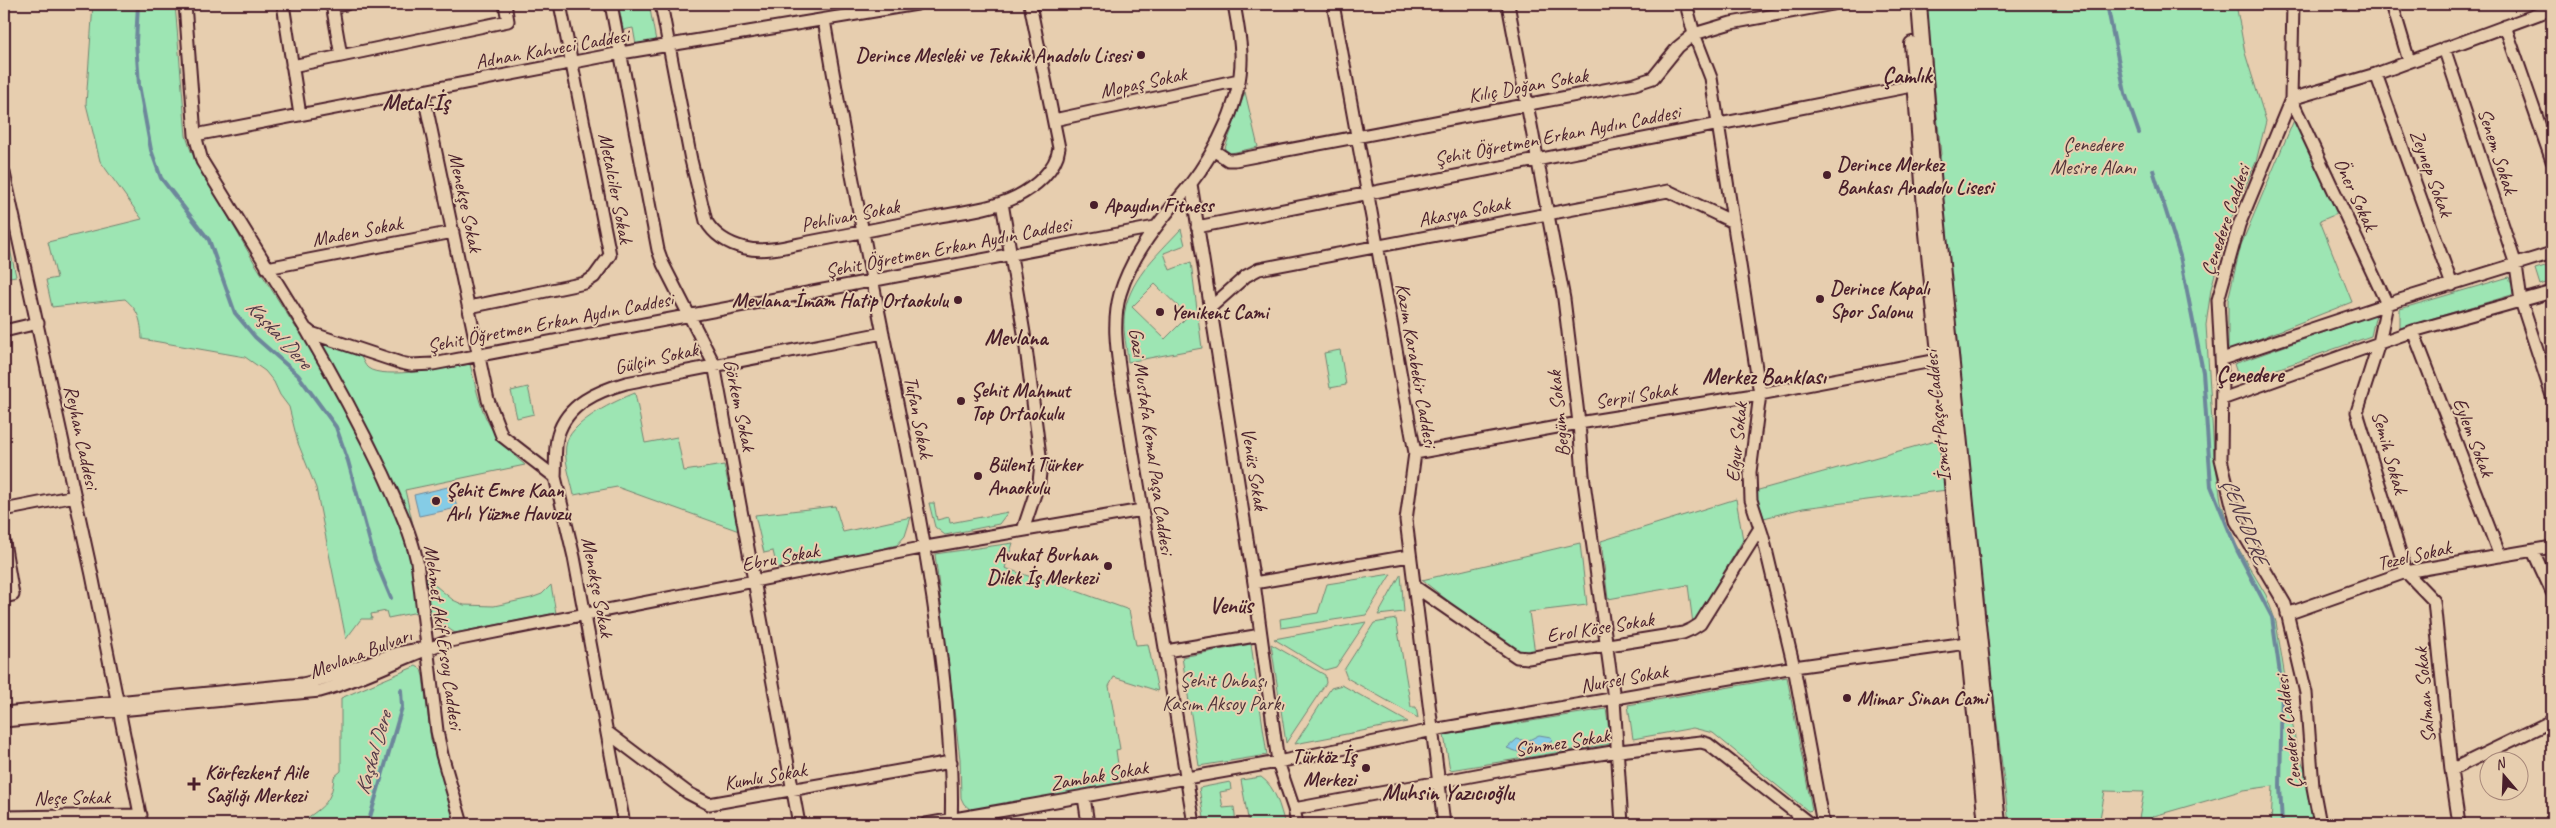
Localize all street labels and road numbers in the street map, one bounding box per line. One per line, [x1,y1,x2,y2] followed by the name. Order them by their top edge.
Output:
[473,22,633,74] street label: Adnan Kahveci Caddesi
[1098,61,1190,104] street label: Mopaş Sokak
[1466,62,1591,108] street label: Kılıç Doğan Sokak
[1432,99,1684,172] street label: Şehit Öğretmen Erkan Aydın Caddesi
[2472,105,2524,199] street label: Senem Sokak
[2404,126,2459,222] street label: Zeynep Sokak
[593,131,639,247] street label: Metalciler Sokak
[443,150,489,256] street label: Menekşe Sokak
[2328,154,2384,236] street label: Öner Sokak
[2195,160,2257,278] street label: Çenedere Caddesi
[1416,190,1514,233] street label: Akasya Sokak
[799,193,903,237] street label: Pehlivan Sokak
[310,210,406,252] street label: Maden Sokak
[823,211,1075,284] street label: Şehit Öğretmen Erkan Aydın Caddesi
[1390,281,1444,451] street label: Kazım Karabekir Caddesi
[425,286,677,359] street label: Şehit Öğretmen Erkan Aydın Caddesi
[1123,326,1180,558] street label: Gazi Mustafa Kemal Paşa Caddesi
[612,336,702,380] street label: Gülçin Sokak
[1918,347,1957,483] street label: İsmet Paşa Caddesi
[718,357,762,455] street label: Görkem Sokak
[1541,368,1575,458] street label: Begüm Sokak
[898,374,939,462] street label: Tufan Sokak
[1593,376,1681,414] street label: Serpil Sokak
[58,383,105,493] street label: Reyhan Caddesi
[2447,394,2501,482] street label: Eylem Sokak
[1720,399,1753,483] street label: Elgur Sokak
[2366,408,2414,498] street label: Semih Sokak
[1236,426,1274,514] street label: Venüs Sokak
[2375,534,2455,576] street label: Tezel Sokak
[576,535,620,641] street label: Menekşe Sokak
[739,537,823,577] street label: Ebru Sokak
[418,543,469,733] street label: Mehmet Akif Ersoy Caddesi
[1545,606,1657,648] street label: Erol Köse Sokak
[305,622,416,684] street label: Mevlana Bulvarı
[2408,644,2441,744] street label: Salman Sokak
[1578,658,1671,698] street label: Nursel Sokak
[2269,671,2308,790] street label: Çenedere Caddesi
[1513,722,1613,762] street label: Sönmez Sokak
[1048,754,1152,796] street label: Zambak Sokak
[722,757,810,796] street label: Kumlu Sokak
[34,784,112,811] street label: Neşe Sokak

